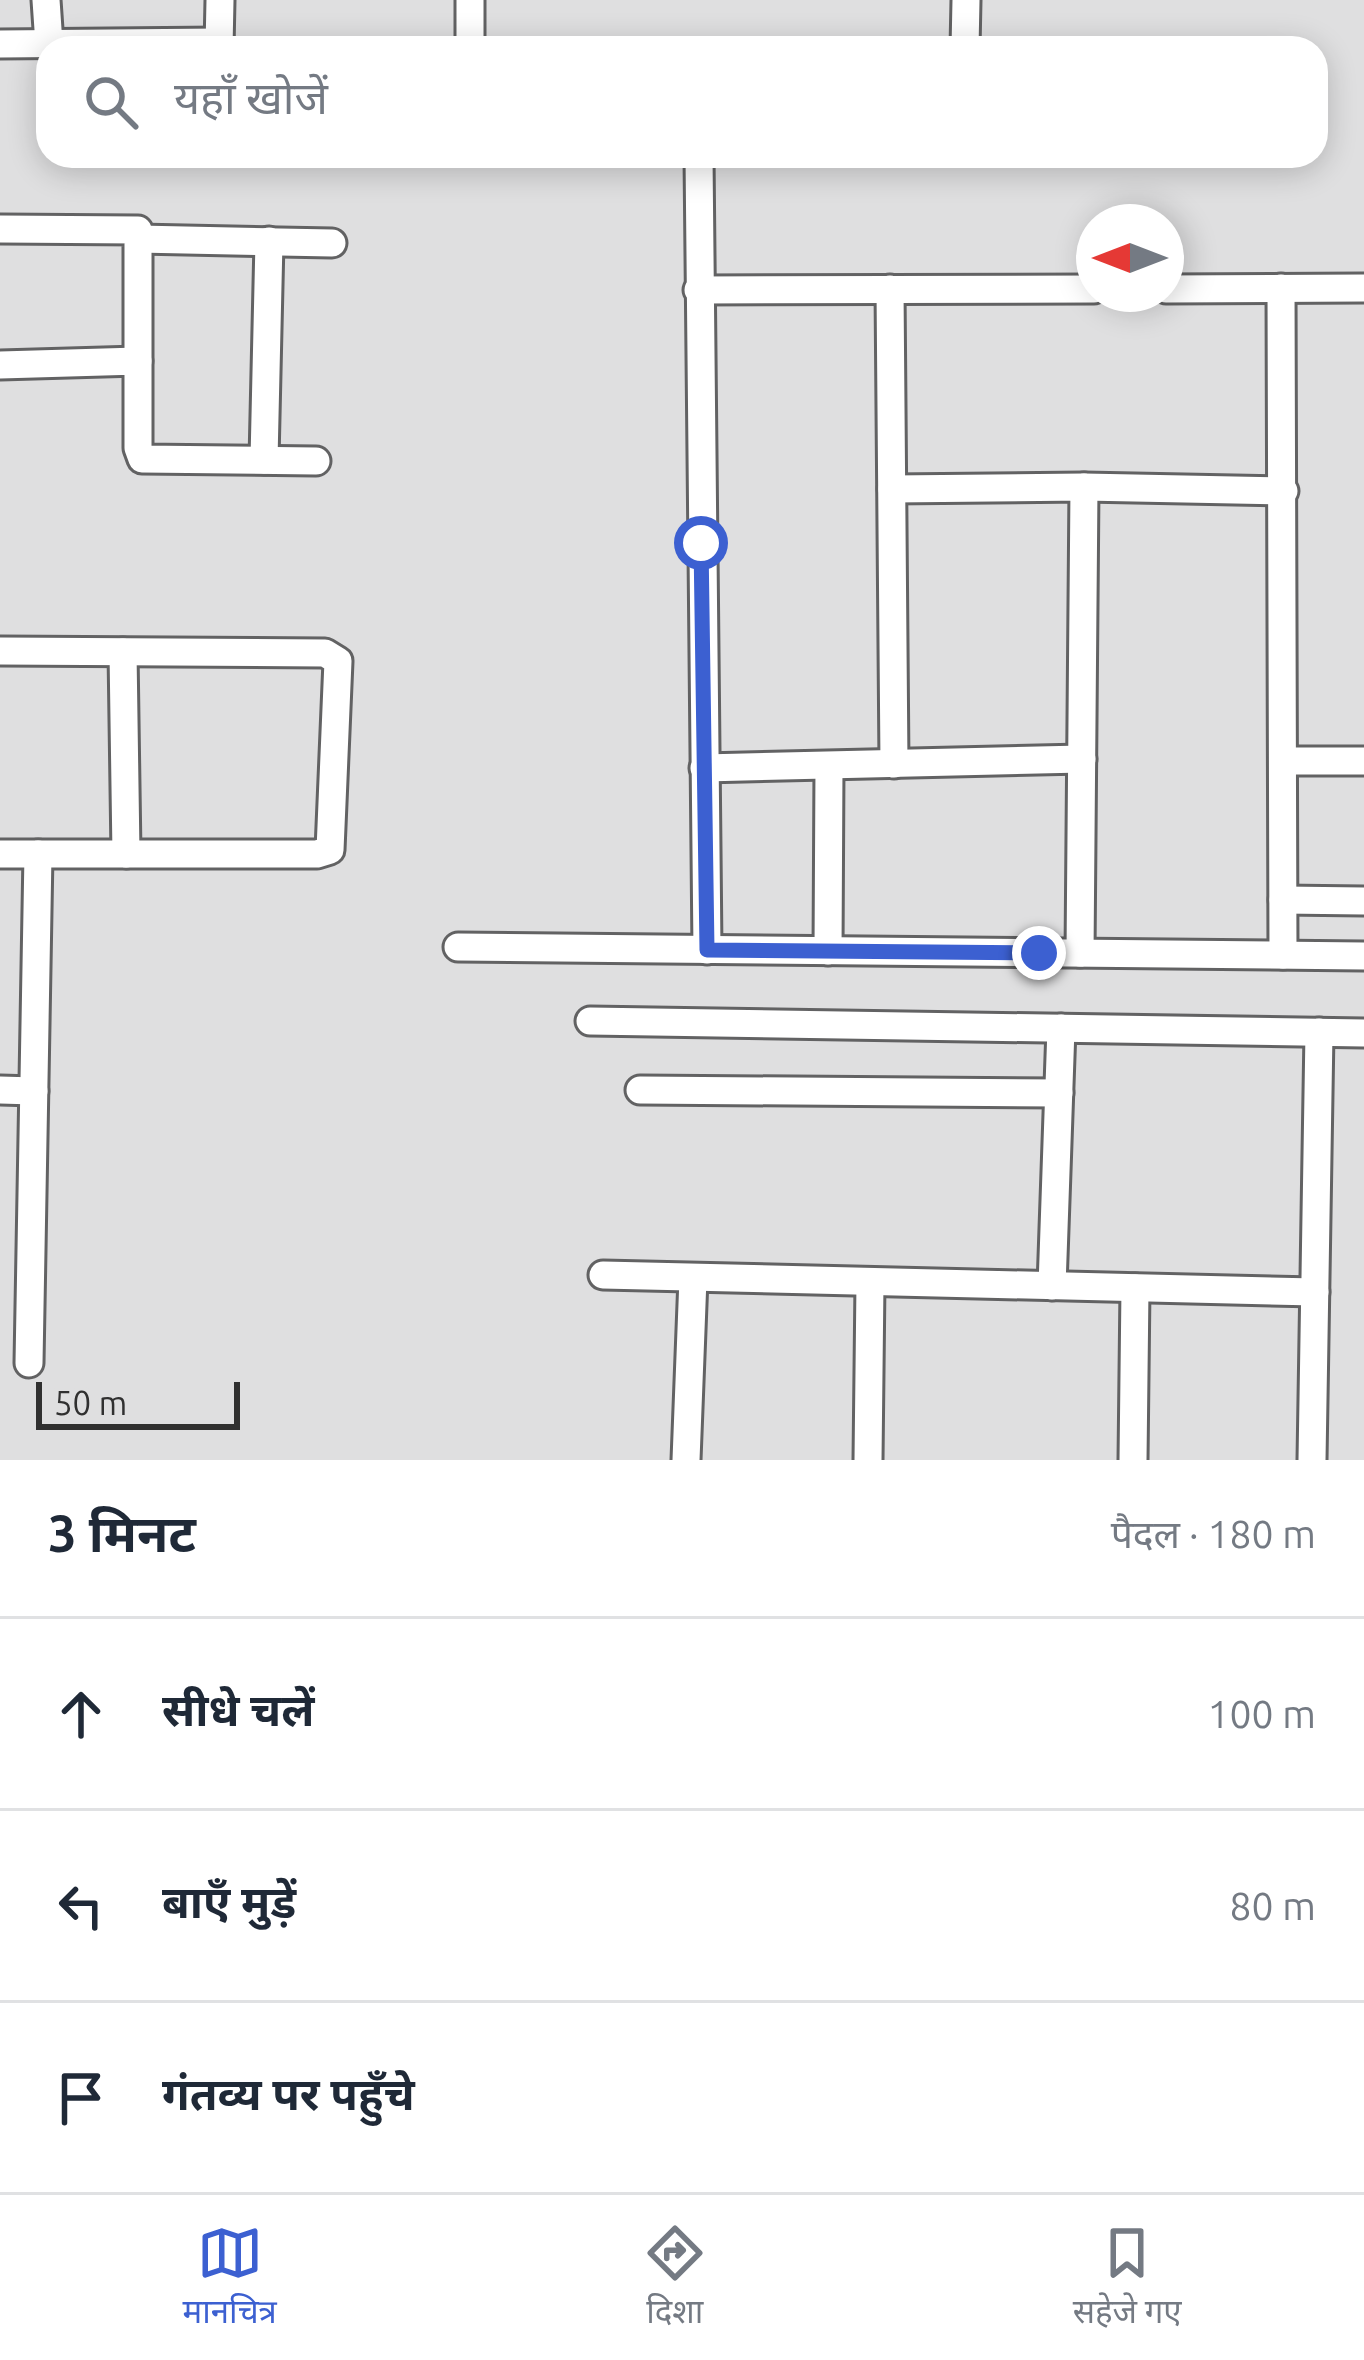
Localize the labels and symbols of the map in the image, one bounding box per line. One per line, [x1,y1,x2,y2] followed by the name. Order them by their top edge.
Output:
[1076,204,1184,312] north arrow
[674,516,728,570] route start
[1012,926,1066,980] route end
[36,1376,240,1429] scale bar

